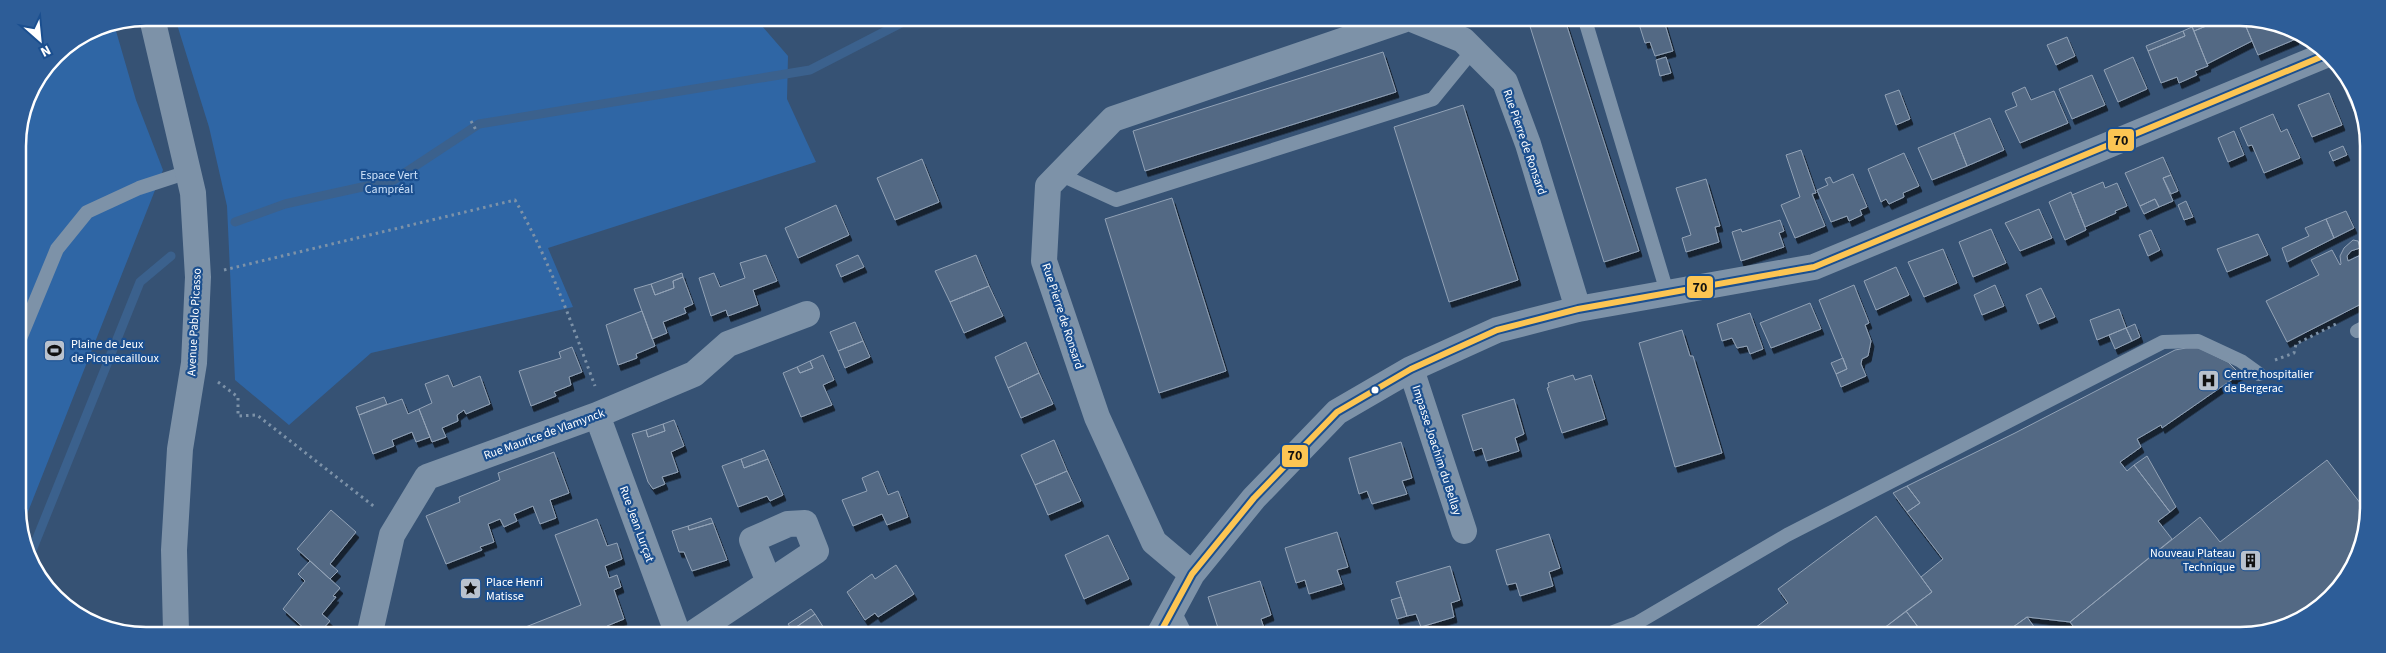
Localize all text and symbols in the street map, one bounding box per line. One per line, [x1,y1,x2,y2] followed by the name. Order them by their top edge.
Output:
[15,15,65,65] north arrow
[37,40,54,62] text: N
[1498,87,1551,197] street label: Rue Pierre de Ronsard
[2107,128,2135,152] line badge: 70
[2114,131,2128,151] text: 70
[360,167,418,198] park label: Espace Vert Campréal
[1037,261,1088,371] street label: Rue Pierre de Ronsard
[183,268,206,376] street label: Avenue Pablo Picasso
[1686,275,1714,299] line badge: 70
[1693,278,1707,298] text: 70
[71,336,160,367] place label: Plaine de Jeux de Picquecailloux
[43,339,67,363] sports icon: Plaine de Jeux de Picquecailloux
[2224,366,2314,397] place label: Centre hospitalier de Bergerac
[2196,369,2220,393] hospital icon: Centre hospitalier de Bergerac
[1407,383,1466,518] street label: Impasse Joachim du Bellay
[1370,385,1380,395] unlabelled marker
[481,405,607,464] street label: Rue Maurice de Vlamynck
[1281,444,1309,468] line badge: 70
[1288,446,1302,466] text: 70
[615,484,658,565] street label: Rue Jean Lurçat
[2150,545,2235,576] place label: Nouveau Plateau Technique
[2239,548,2263,572] building icon: Nouveau Plateau Technique
[486,574,543,605] place label: Place Henri Matisse
[458,577,482,601] place icon: Place Henri Matisse

